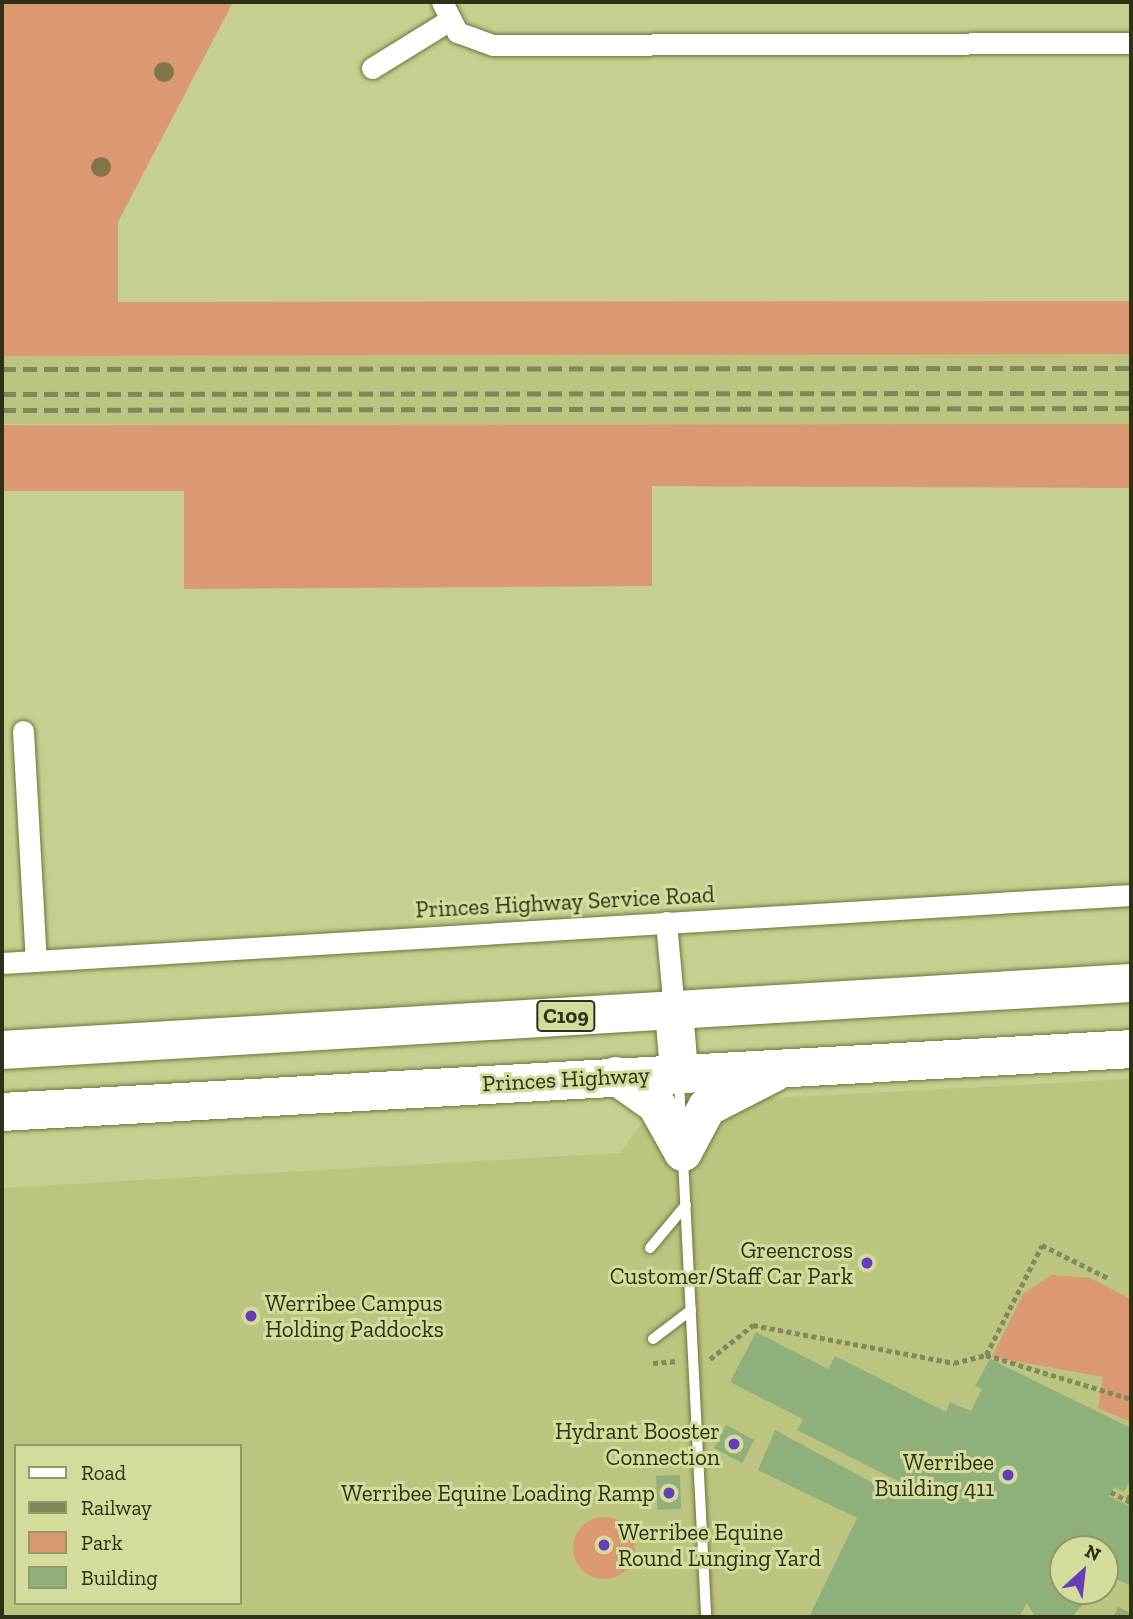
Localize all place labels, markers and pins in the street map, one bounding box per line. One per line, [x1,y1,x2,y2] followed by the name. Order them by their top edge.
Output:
[609,1236,853,1290] place label: Greencross Customer/Staff Car Park
[859,1255,875,1271] marker: Greencross Customer/Staff Car Park
[265,1289,444,1343] place label: Werribee Campus Holding Paddocks
[243,1308,259,1324] marker: Werribee Campus Holding Paddocks
[555,1417,720,1471] place label: Hydrant Booster Connection
[726,1436,742,1452] marker: Hydrant Booster Connection
[874,1448,994,1502] place label: Werribee Building 411
[1000,1467,1016,1483] marker: Werribee Building 411
[341,1479,655,1507] place label: Werribee Equine Loading Ramp
[661,1485,677,1501] marker: Werribee Equine Loading Ramp
[618,1518,822,1572] place label: Werribee Equine Round Lunging Yard
[596,1537,612,1553] marker: Werribee Equine Round Lunging Yard

